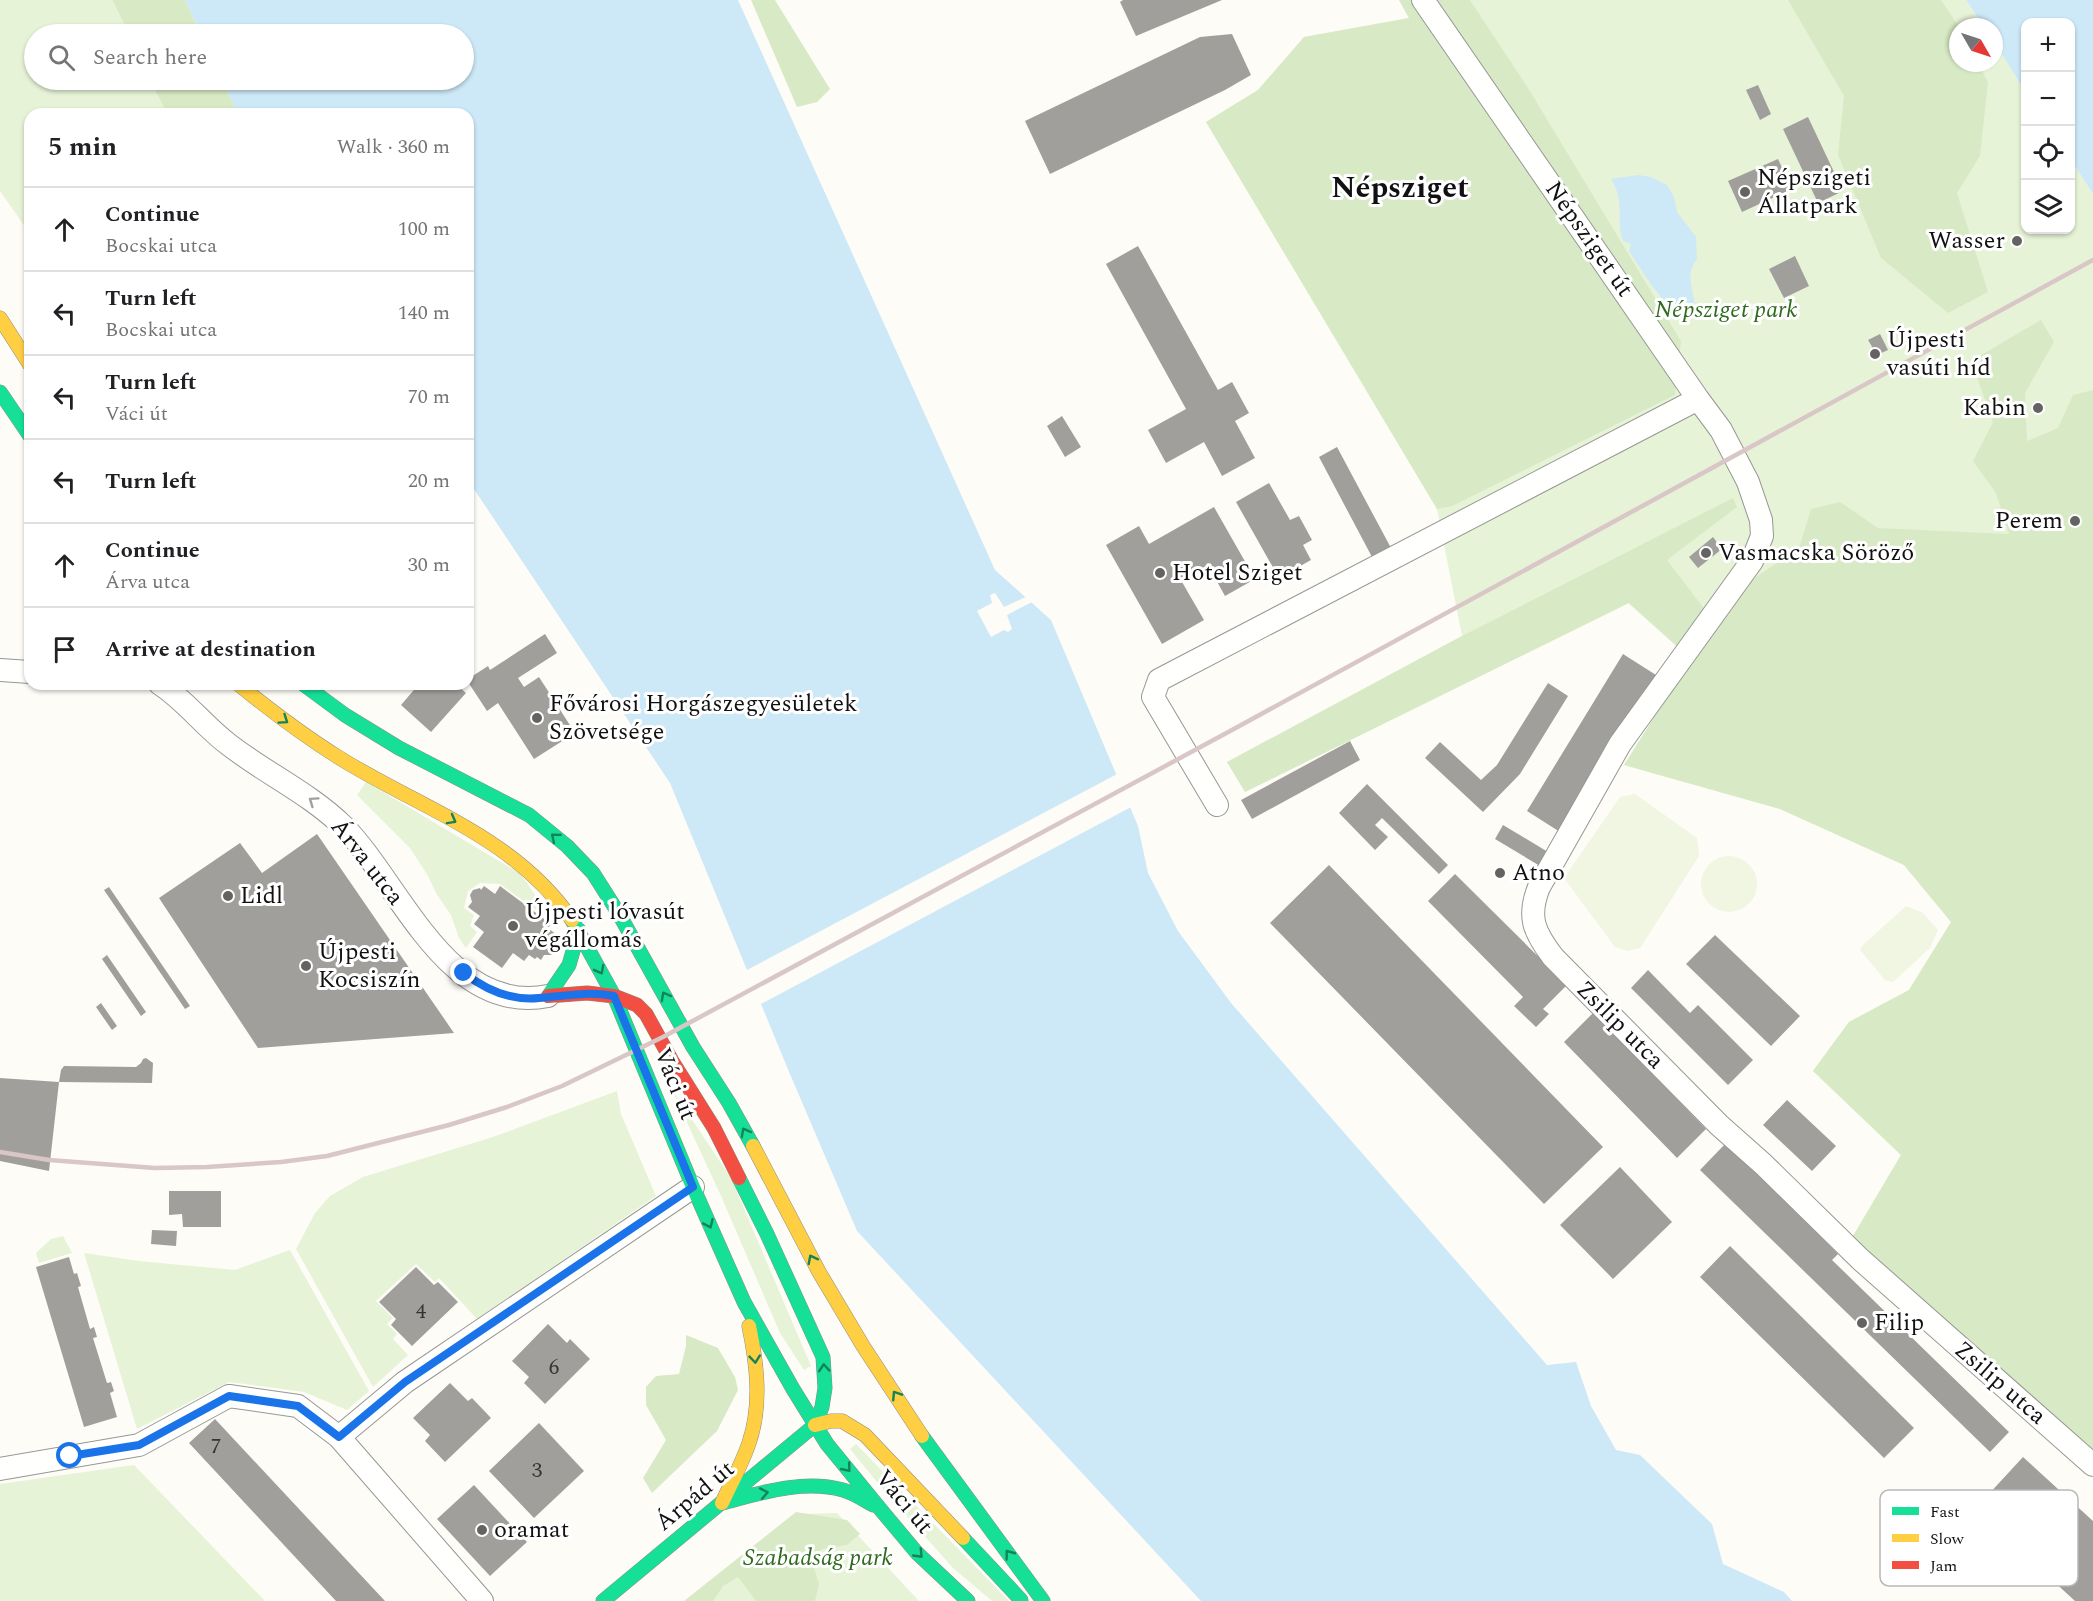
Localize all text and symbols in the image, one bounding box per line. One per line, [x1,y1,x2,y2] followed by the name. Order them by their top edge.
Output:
[1949,18,2003,72] north arrow
[2021,18,2075,234] map controls
[2021,18,2075,72] button: +
[24,24,474,90] search box
[45,41,78,74] icon: search
[93,41,207,74] text: Search here
[2021,72,2075,126] button: −
[2021,126,2075,180] button: locate
[48,127,117,167] text: 5 min
[337,132,450,162] text: Walk · 360 m
[1757,160,1871,224] place label: Népszigeti Állatpark
[1331,165,1469,211] district label: Népsziget
[1536,174,1642,304] street label: Népsziget út
[2021,180,2075,234] button: layers
[1738,185,1752,199] marker: Népszigeti Állatpark
[105,198,200,231] text: Continue
[48,213,81,246] icon: ahead
[398,214,450,244] text: 100 m
[1929,223,2005,259] place label: Wasser
[105,231,217,261] text: Bocskai utca
[2010,234,2024,248] marker: Wasser
[105,282,197,315] text: Turn left
[1654,292,1798,328] park label: Népsziget park
[48,297,81,330] icon: left
[398,298,450,328] text: 140 m
[105,315,217,345] text: Bocskai utca
[1886,322,1991,386] place label: Újpesti vasúti híd
[1868,347,1882,361] marker: Újpesti vasúti híd
[105,366,197,399] text: Turn left
[48,381,81,414] icon: left
[408,382,450,412] text: 70 m
[1963,390,2026,426] place label: Kabin
[105,399,168,429] text: Váci út
[2031,401,2045,415] marker: Kabin
[48,465,81,498] icon: left
[105,465,197,498] text: Turn left
[408,466,450,496] text: 20 m
[1995,503,2063,539] place label: Perem
[2068,514,2082,528] marker: Perem
[105,534,200,567] text: Continue
[1718,535,1914,571] place label: Vasmacska Söröző
[1699,546,1713,560] marker: Vasmacska Söröző
[48,549,81,582] icon: ahead
[408,550,450,580] text: 30 m
[1172,555,1303,591] place label: Hotel Sziget
[1153,566,1167,580] marker: Hotel Sziget
[105,567,190,597] text: Árva utca
[48,633,81,666] icon: arrive
[105,633,316,666] text: Arrive at destination
[549,686,857,750] place label: Fővárosi Horgászegyesületek Szövetsége
[530,711,544,725] marker: Fővárosi Horgászegyesületek Szövetsége
[278,713,289,724] one-way arrow
[308,797,319,808] one-way arrow
[321,811,413,913] street label: Árva utca
[445,813,456,824] one-way arrow
[551,833,562,844] one-way arrow
[1512,855,1565,891] place label: Atno
[1493,866,1507,880] marker: Atno
[240,878,283,914] place label: Lidl
[221,889,235,903] marker: Lidl
[524,894,685,958] place label: Újpesti lóvasút végállomás
[506,919,520,933] marker: Újpesti lóvasút végállomás
[318,934,420,998] place label: Újpesti Kocsiszín
[299,959,313,973] marker: Újpesti Kocsiszín
[450,959,476,985] route end
[593,964,604,974] one-way arrow
[1567,972,1673,1078] street label: Zsilip utca
[661,992,672,1002] one-way arrow
[644,1042,706,1126] street label: Váci út
[741,1127,752,1138] one-way arrow
[702,1218,714,1229] one-way arrow
[808,1255,819,1266] one-way arrow
[416,1296,427,1328] house number: 4
[1874,1305,1924,1341] place label: Filip
[1855,1316,1869,1330] marker: Filip
[1946,1333,2054,1434] street label: Zsilip utca
[549,1352,559,1384] house number: 6
[748,1355,761,1364] one-way arrow
[818,1363,831,1372] one-way arrow
[891,1391,903,1401] one-way arrow
[211,1431,221,1463] house number: 7
[56,1442,82,1468] route start
[647,1452,743,1540] street label: Árpád út
[532,1455,543,1487] house number: 3
[839,1461,850,1472] one-way arrow
[866,1462,942,1542] street label: Váci út
[759,1487,769,1500] one-way arrow
[1880,1490,2078,1586] legend
[1930,1500,1960,1524] text: Fast
[494,1512,569,1548] place label: oramat
[475,1523,489,1537] marker: oramat
[1930,1527,1965,1551] text: Slow
[743,1540,893,1576] park label: Szabadság park
[912,1547,923,1558] one-way arrow
[1006,1549,1017,1560] one-way arrow
[1930,1554,1958,1578] text: Jam

